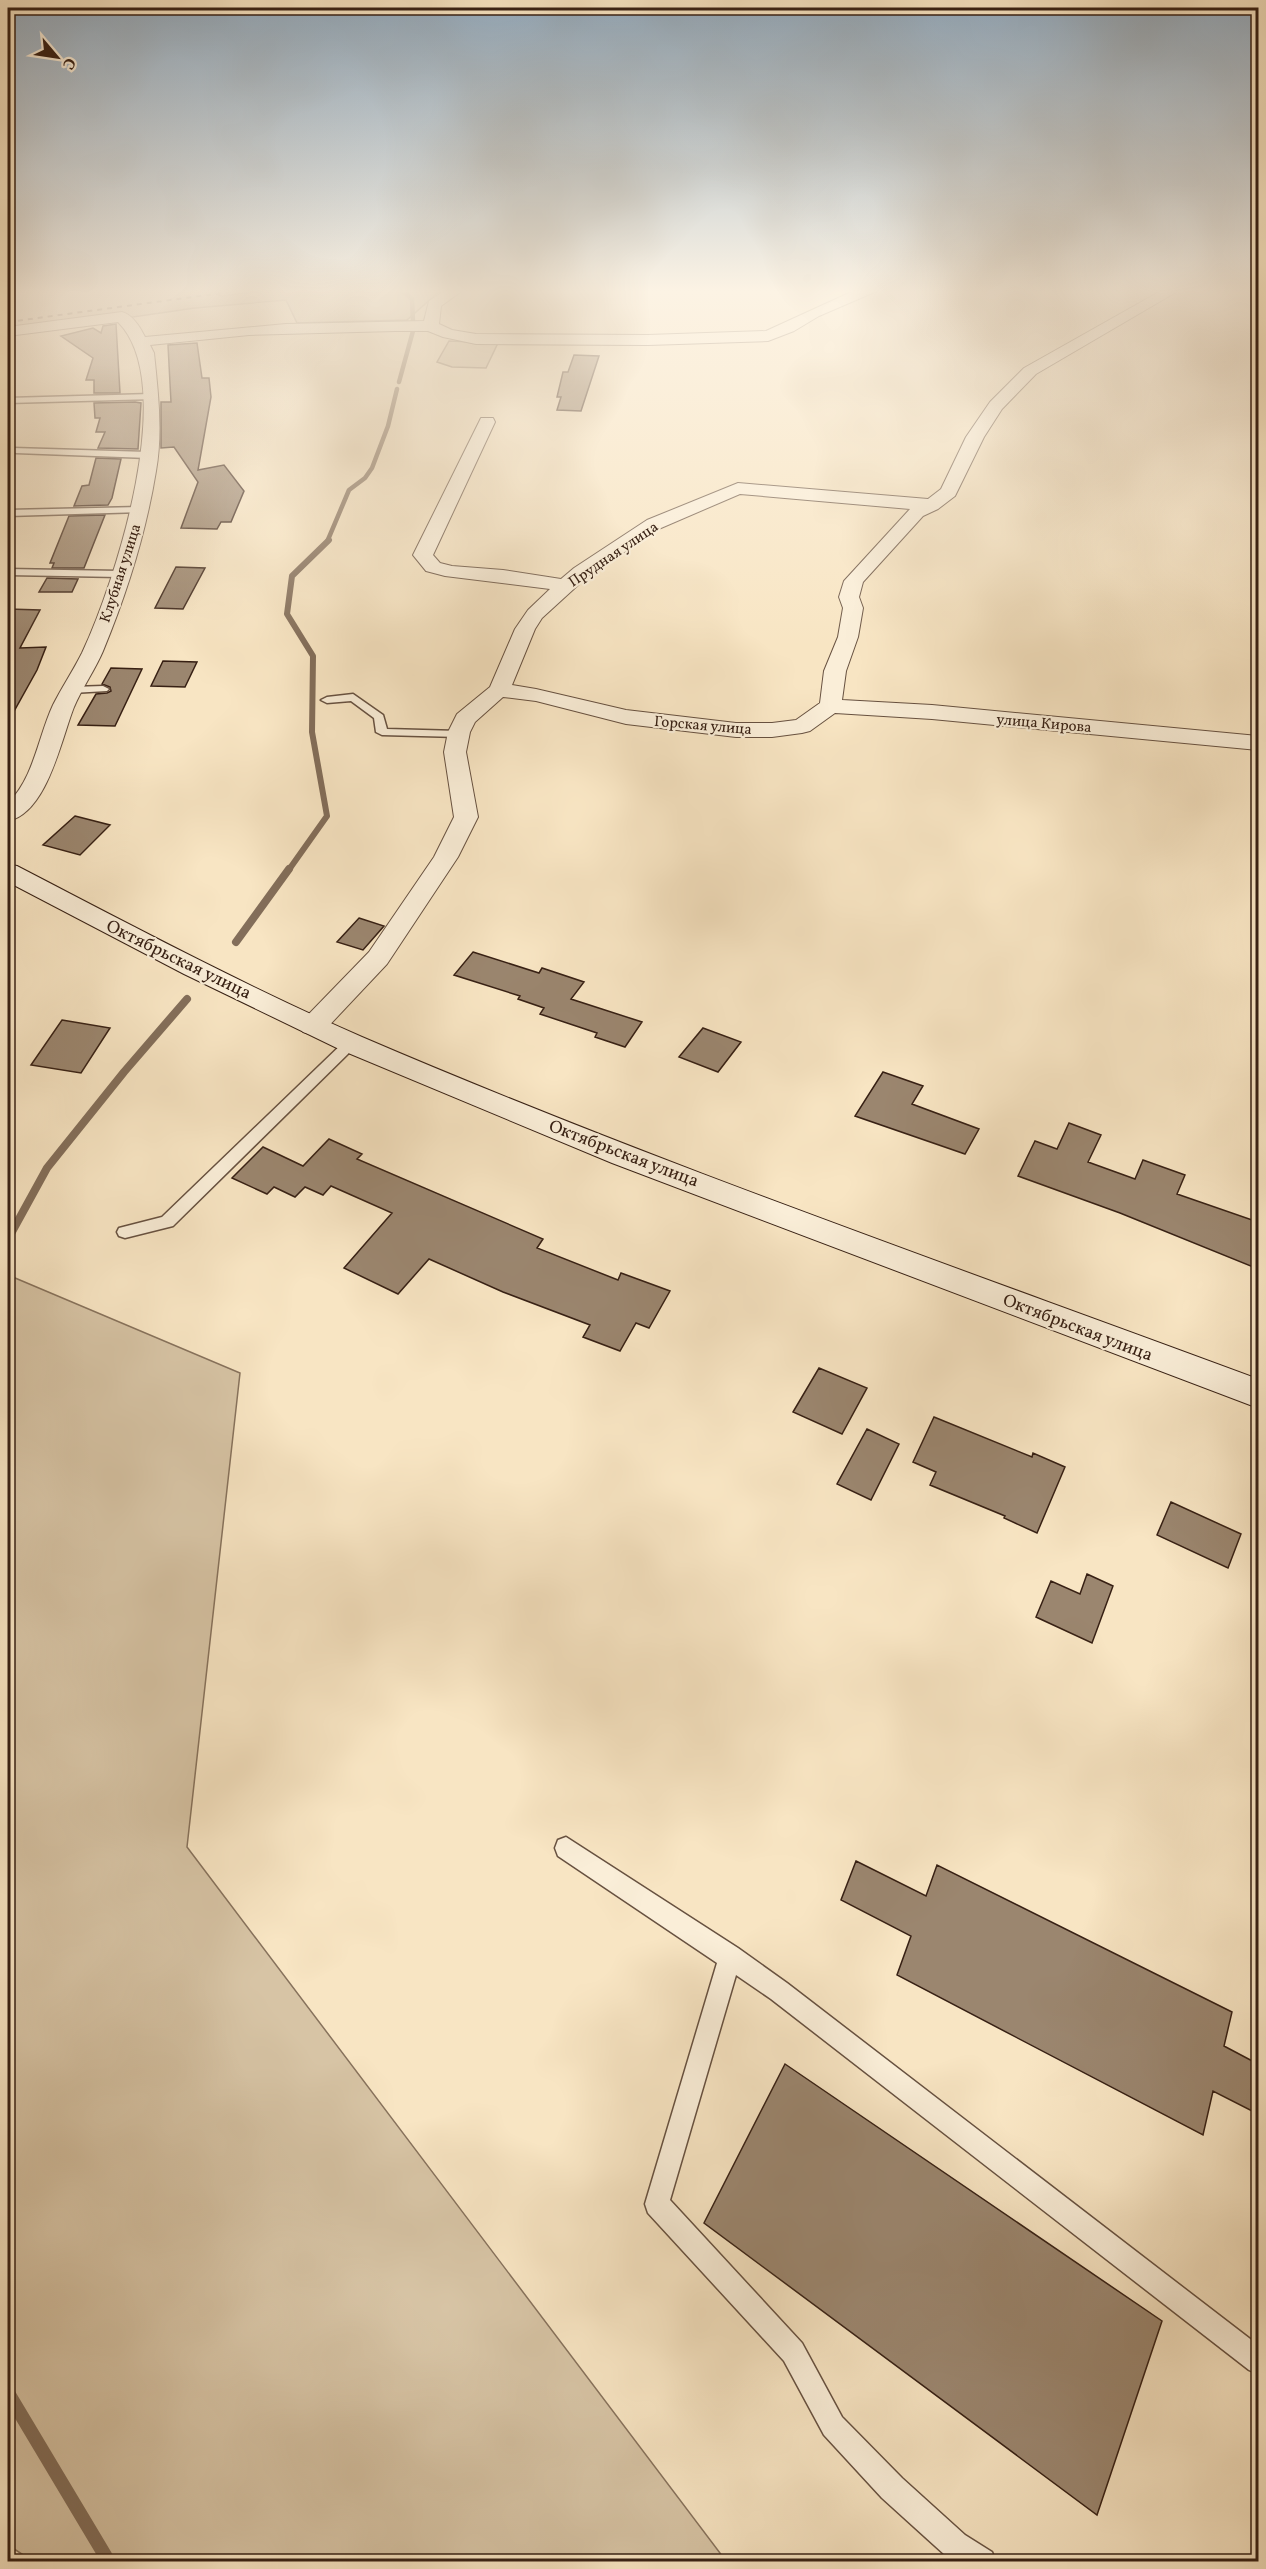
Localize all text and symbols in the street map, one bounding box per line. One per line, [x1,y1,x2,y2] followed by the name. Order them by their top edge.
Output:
[27,27,87,87] north arrow
[56,53,80,73] text: С
[565,517,663,593] street label: Прудная улица
[96,521,147,626] street label: Клубная улица
[995,710,1092,739] street label: улица Кирова
[653,712,753,741] street label: Горская улица
[101,914,255,1006] street label: Октябрьская улица
[545,1114,702,1195] street label: Октябрьская улица
[999,1288,1156,1369] street label: Октябрьская улица

